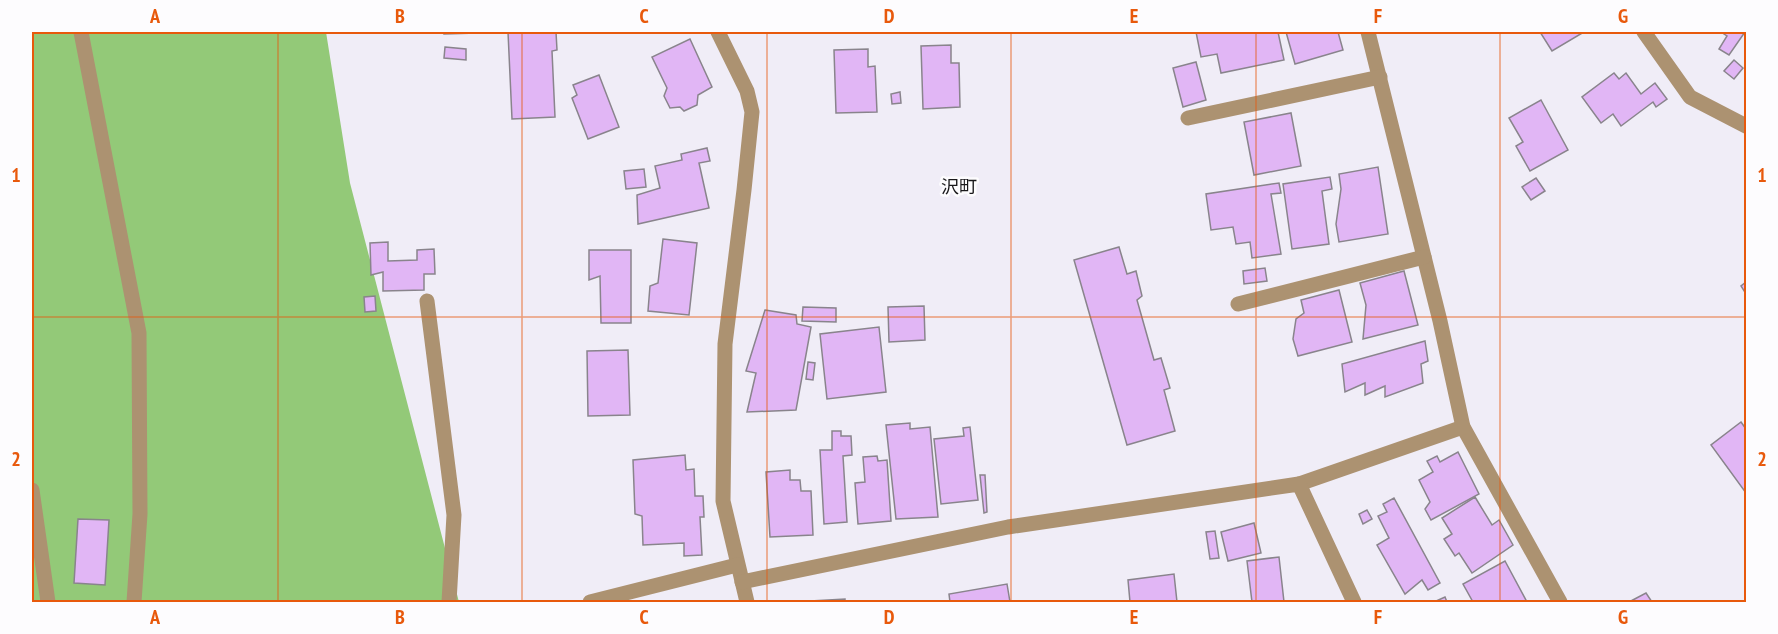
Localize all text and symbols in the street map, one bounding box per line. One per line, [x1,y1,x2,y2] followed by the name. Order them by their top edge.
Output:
[149,3,161,29] text: A
[395,3,405,29] text: B
[639,3,649,29] text: C
[884,3,895,29] text: D
[1130,3,1138,29] text: E
[1374,3,1382,29] text: F
[1618,3,1628,29] text: G
[11,162,21,188] text: 1
[1757,162,1767,188] text: 1
[941,175,977,198] district label: 沢町
[11,446,21,472] text: 2
[1757,446,1767,472] text: 2
[149,604,161,630] text: A
[395,604,405,630] text: B
[639,604,649,630] text: C
[884,604,895,630] text: D
[1130,604,1138,630] text: E
[1374,604,1382,630] text: F
[1618,604,1628,630] text: G

